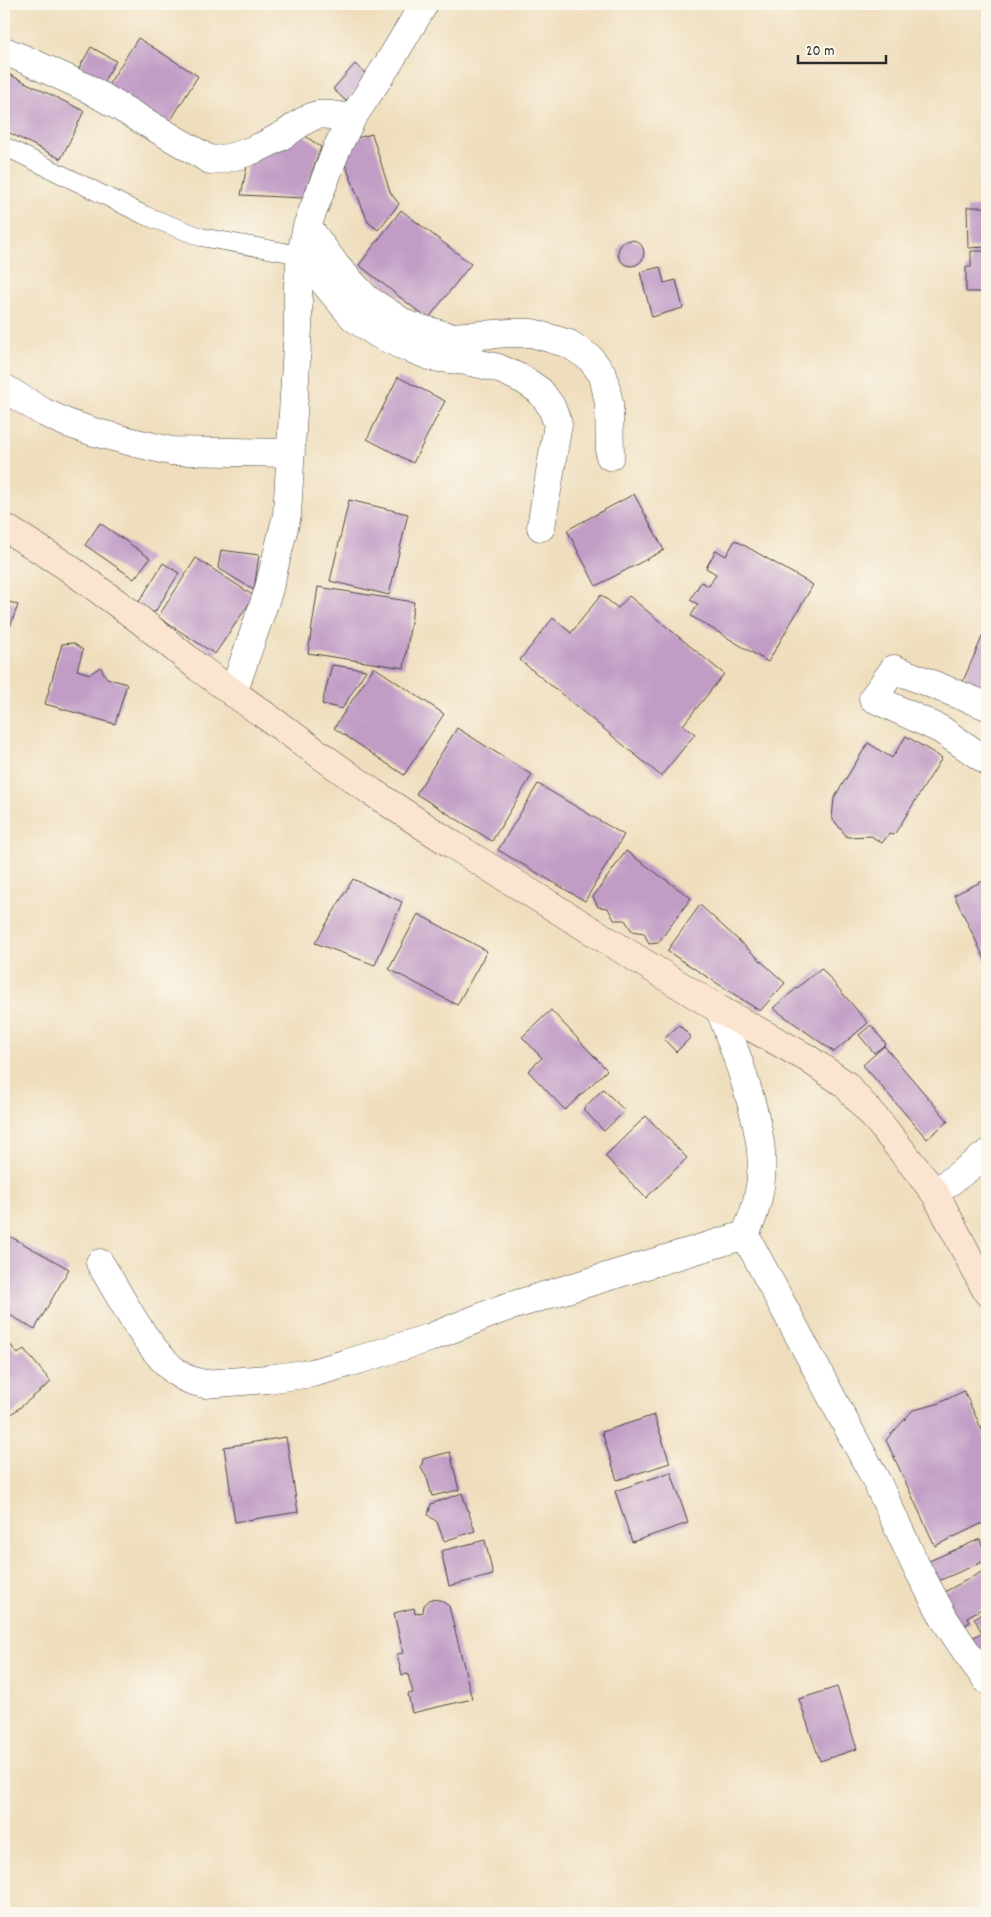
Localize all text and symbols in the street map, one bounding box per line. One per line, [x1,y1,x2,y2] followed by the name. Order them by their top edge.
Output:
[798,32,886,64] scale bar
[806,41,834,63] text: 20 m

